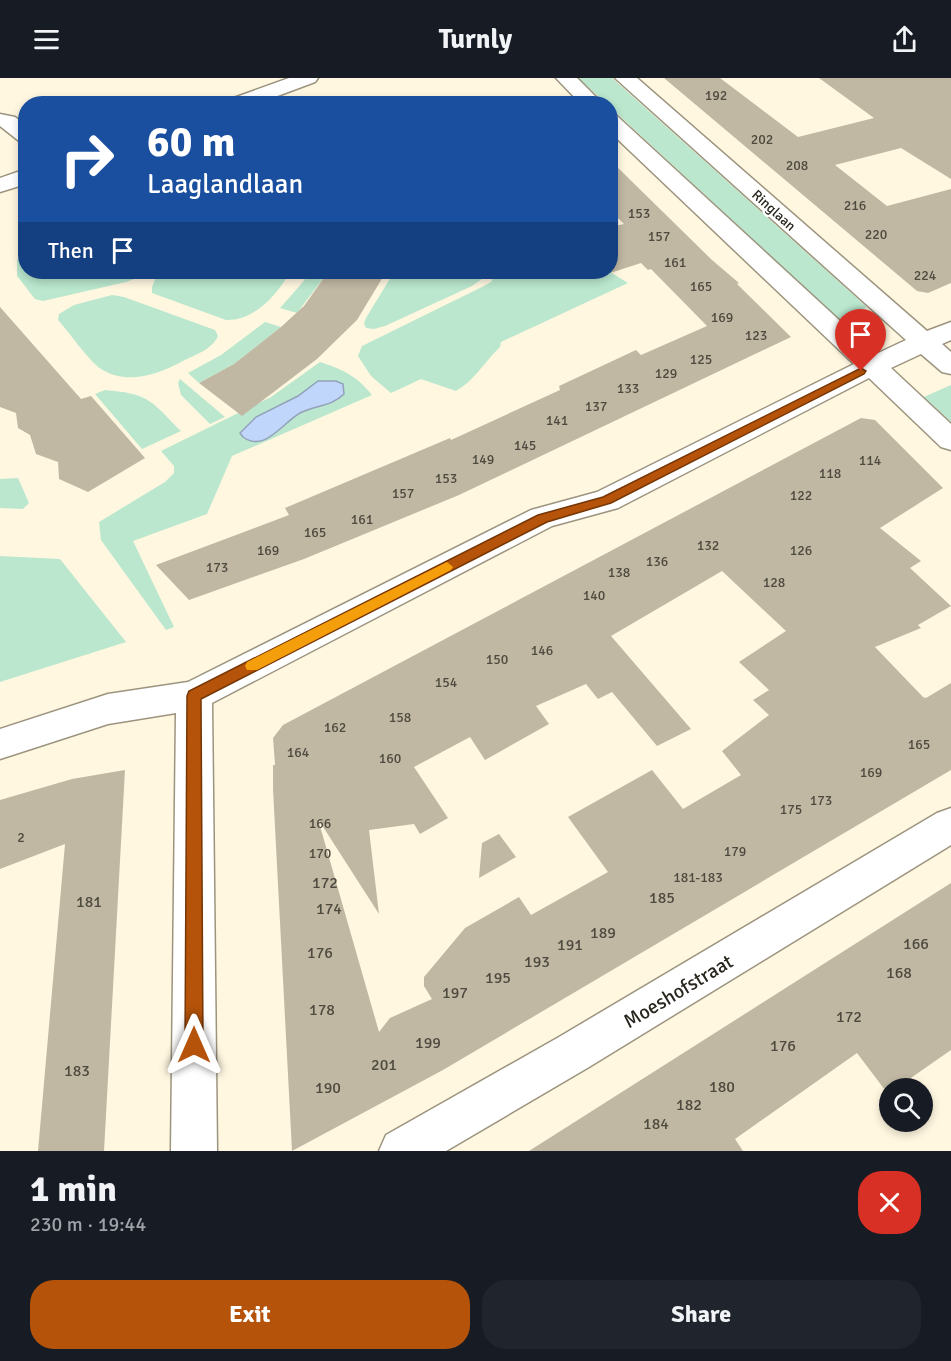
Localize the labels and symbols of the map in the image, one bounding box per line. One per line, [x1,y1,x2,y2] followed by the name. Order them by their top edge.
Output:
[705,87,727,104] house number: 192
[751,131,773,148] house number: 202
[786,157,808,174] house number: 208
[748,186,799,234] street label: Ringlaan
[844,197,866,214] house number: 216
[628,205,650,222] house number: 153
[865,226,887,243] house number: 220
[648,228,670,245] house number: 157
[664,254,686,271] house number: 161
[914,267,937,284] house number: 224
[690,278,712,295] house number: 165
[711,309,733,326] house number: 169
[835,309,886,371] pin
[745,327,767,344] house number: 123
[690,351,712,368] house number: 125
[655,365,677,382] house number: 129
[617,380,639,397] house number: 133
[585,398,607,415] house number: 137
[546,412,568,429] house number: 141
[514,437,536,454] house number: 145
[472,451,494,468] house number: 149
[859,452,882,469] house number: 114
[819,465,841,482] house number: 118
[435,470,457,487] house number: 153
[392,485,414,502] house number: 157
[790,487,812,504] house number: 122
[351,511,373,528] house number: 161
[304,524,326,541] house number: 165
[697,537,719,554] house number: 132
[257,542,279,559] house number: 169
[790,542,812,559] house number: 126
[646,553,668,570] house number: 136
[206,559,228,576] house number: 173
[608,564,630,581] house number: 138
[763,574,785,591] house number: 128
[583,587,605,604] house number: 140
[531,642,553,659] house number: 146
[486,651,508,668] house number: 150
[435,674,458,691] house number: 154
[389,709,411,726] house number: 158
[324,719,346,736] house number: 162
[908,736,930,753] house number: 165
[287,744,310,761] house number: 164
[379,750,401,767] house number: 160
[860,764,882,781] house number: 169
[810,792,832,809] house number: 173
[780,801,802,818] house number: 175
[309,815,331,832] house number: 166
[17,829,25,846] house number: 2
[724,843,746,860] house number: 179
[309,845,331,862] house number: 170
[673,869,723,886] house number: 181-183
[312,873,338,893] house number: 172
[649,888,675,908] house number: 185
[76,892,102,912] house number: 181
[316,899,342,919] house number: 174
[590,923,616,943] house number: 189
[903,934,929,954] house number: 166
[557,935,583,955] house number: 191
[307,943,333,963] house number: 176
[619,949,737,1034] street label: Moeshofstraat
[524,952,550,972] house number: 193
[886,963,912,983] house number: 168
[485,968,511,988] house number: 195
[442,983,468,1003] house number: 197
[309,1000,335,1020] house number: 178
[836,1007,862,1027] house number: 172
[162,1013,226,1077] position arrow
[415,1033,441,1053] house number: 199
[770,1036,796,1056] house number: 176
[371,1055,397,1075] house number: 201
[64,1061,90,1081] house number: 183
[709,1077,735,1097] house number: 180
[315,1078,341,1098] house number: 190
[676,1095,702,1115] house number: 182
[643,1114,669,1134] house number: 184

